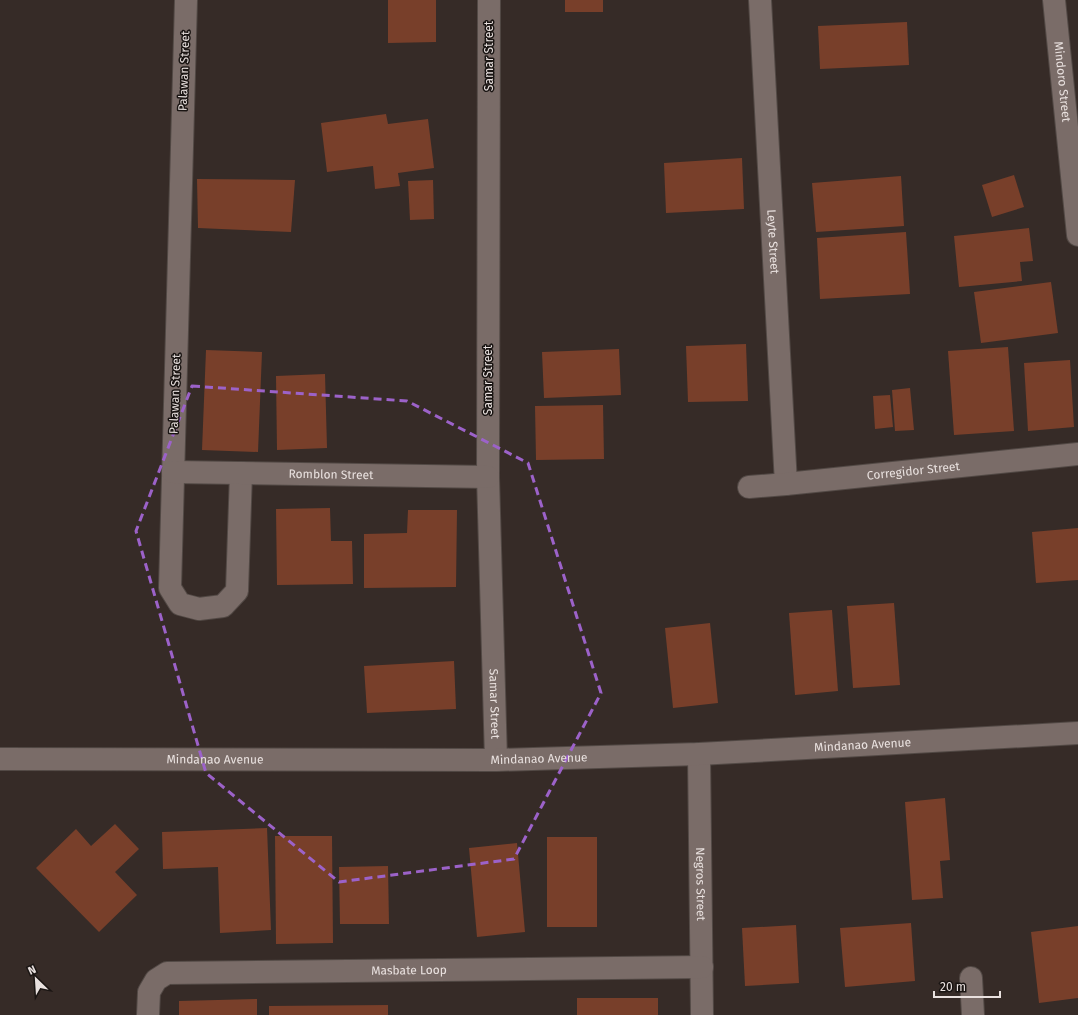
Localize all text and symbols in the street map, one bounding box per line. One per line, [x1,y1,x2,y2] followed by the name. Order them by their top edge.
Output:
[482,20,496,91] street label: Samar Street
[176,30,192,111] street label: Palawan Street
[1051,41,1073,123] street label: Mindoro Street
[764,209,782,275] street label: Leyte Street
[481,344,495,415] street label: Samar Street
[167,353,183,434] street label: Palawan Street
[866,459,961,483] street label: Corregidor Street
[288,467,374,482] street label: Romblon Street
[486,669,502,740] street label: Samar Street
[814,735,912,755] street label: Mindanao Avenue
[490,750,588,767] street label: Mindanao Avenue
[166,752,264,767] street label: Mindanao Avenue
[693,847,708,922] street label: Negros Street
[16,959,56,999] north arrow
[26,963,38,978] text: N
[371,963,447,978] street label: Masbate Loop
[934,973,1000,999] scale bar
[940,980,966,994] text: 20 m

